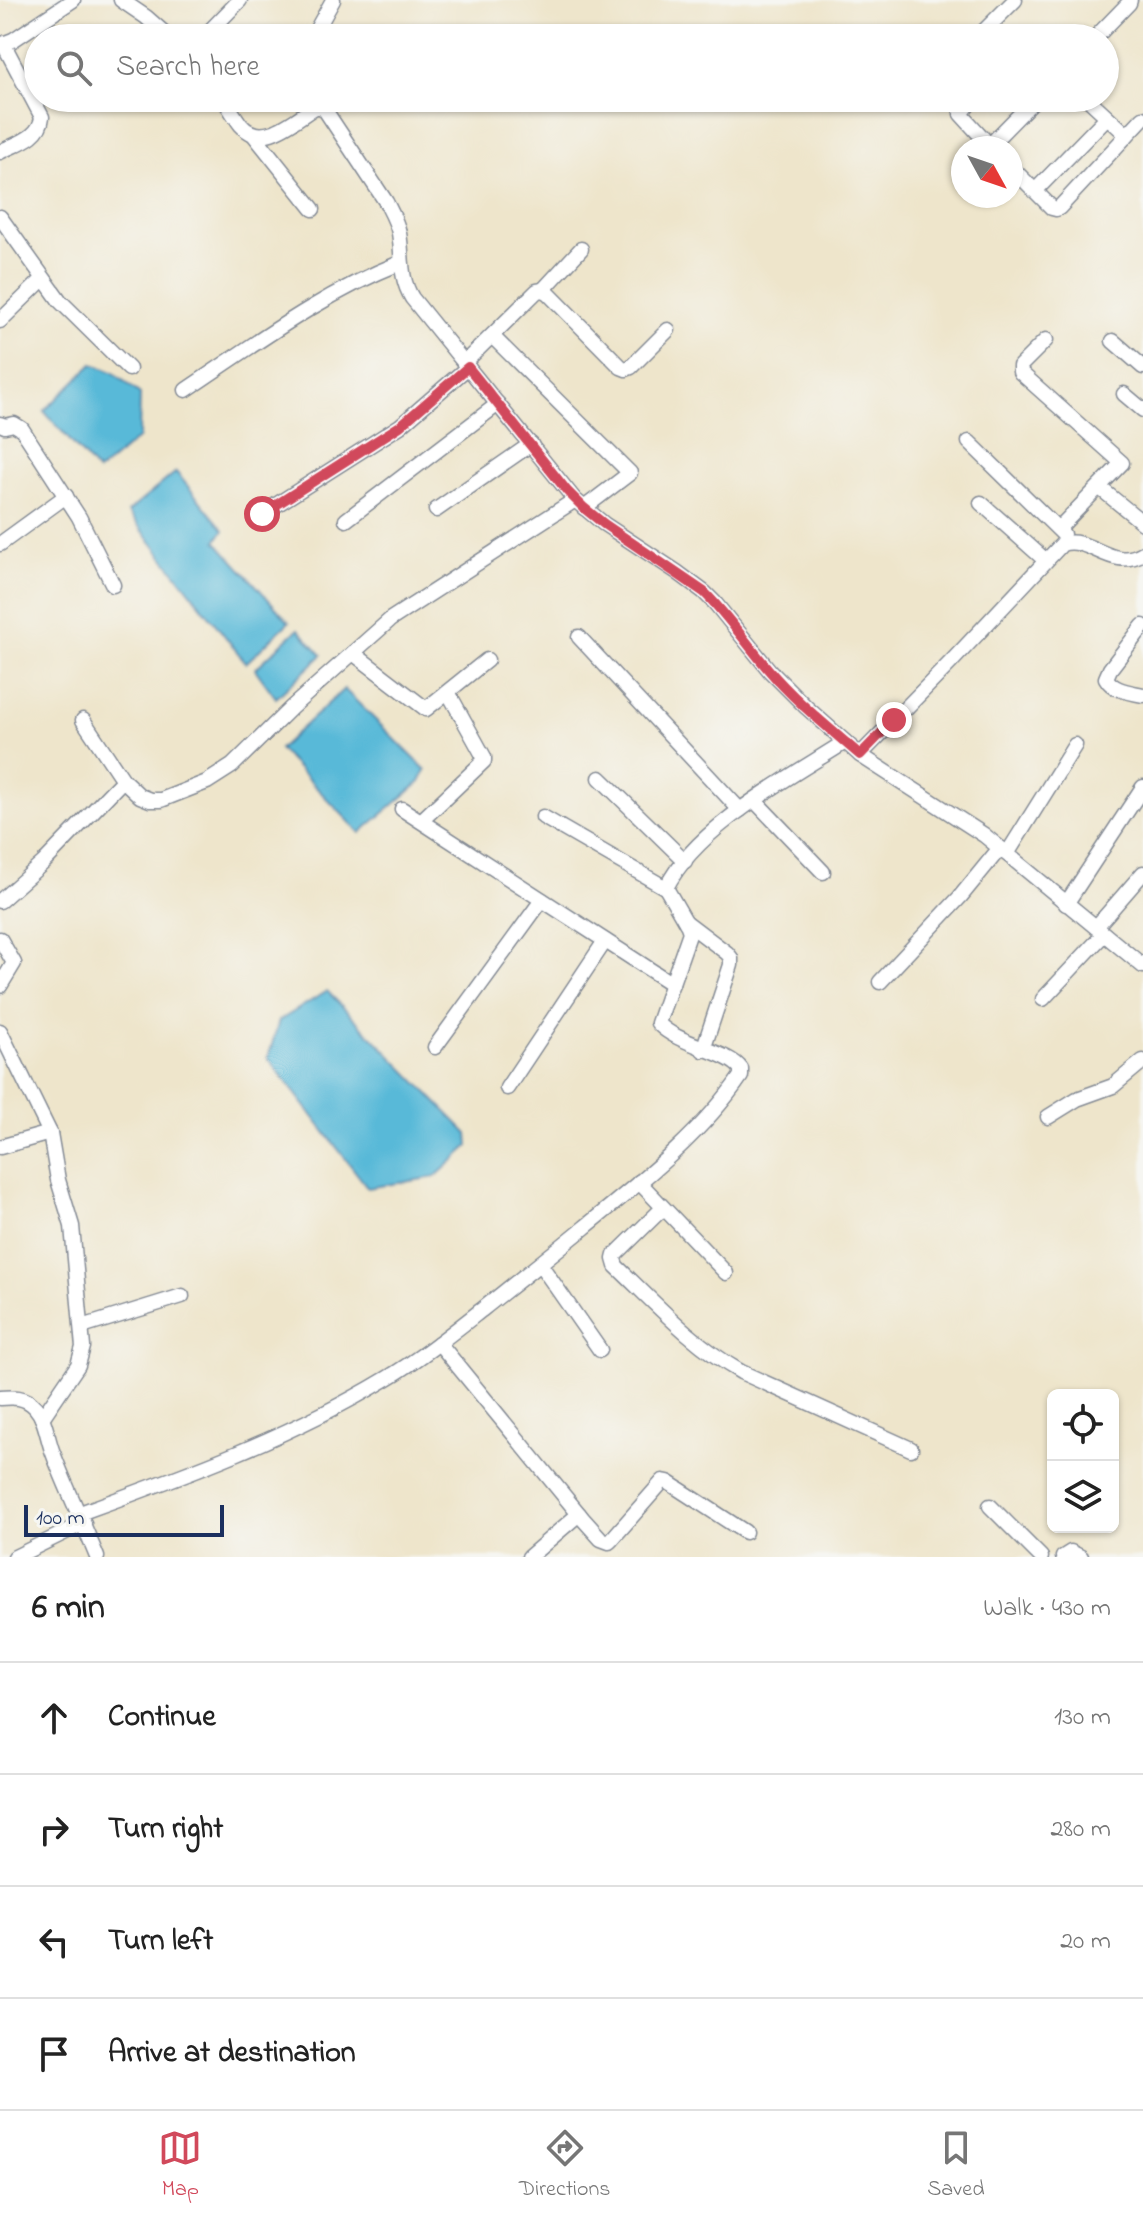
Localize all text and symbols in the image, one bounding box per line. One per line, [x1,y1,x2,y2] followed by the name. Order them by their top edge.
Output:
[24,24,1119,112] search box
[52,46,96,90] icon: search
[116,46,260,90] text: Search here
[951,136,1023,208] north arrow
[244,496,280,532] route start
[876,702,912,738] route end
[1047,1389,1119,1533] map controls
[1047,1389,1119,1461] button: locate
[1047,1461,1119,1533] button: layers
[24,1501,224,1537] scale bar
[36,1503,85,1535] text: 100 m
[32,1584,105,1634] text: 6 min
[983,1590,1111,1628] text: Walk · 430 m
[32,1696,76,1740] icon: ahead
[108,1696,216,1740] text: Continue
[1054,1699,1111,1737] text: 130 m
[32,1808,76,1852] icon: right
[108,1808,223,1852] text: Turn right
[1050,1811,1111,1849] text: 280 m
[32,1920,76,1964] icon: left
[108,1920,213,1964] text: Turn left
[1060,1923,1111,1961] text: 20 m
[32,2032,76,2076] icon: arrive
[108,2032,356,2076] text: Arrive at destination
[158,2126,202,2206] tab: Map
[519,2126,610,2206] tab: Directions
[927,2126,985,2206] tab: Saved

